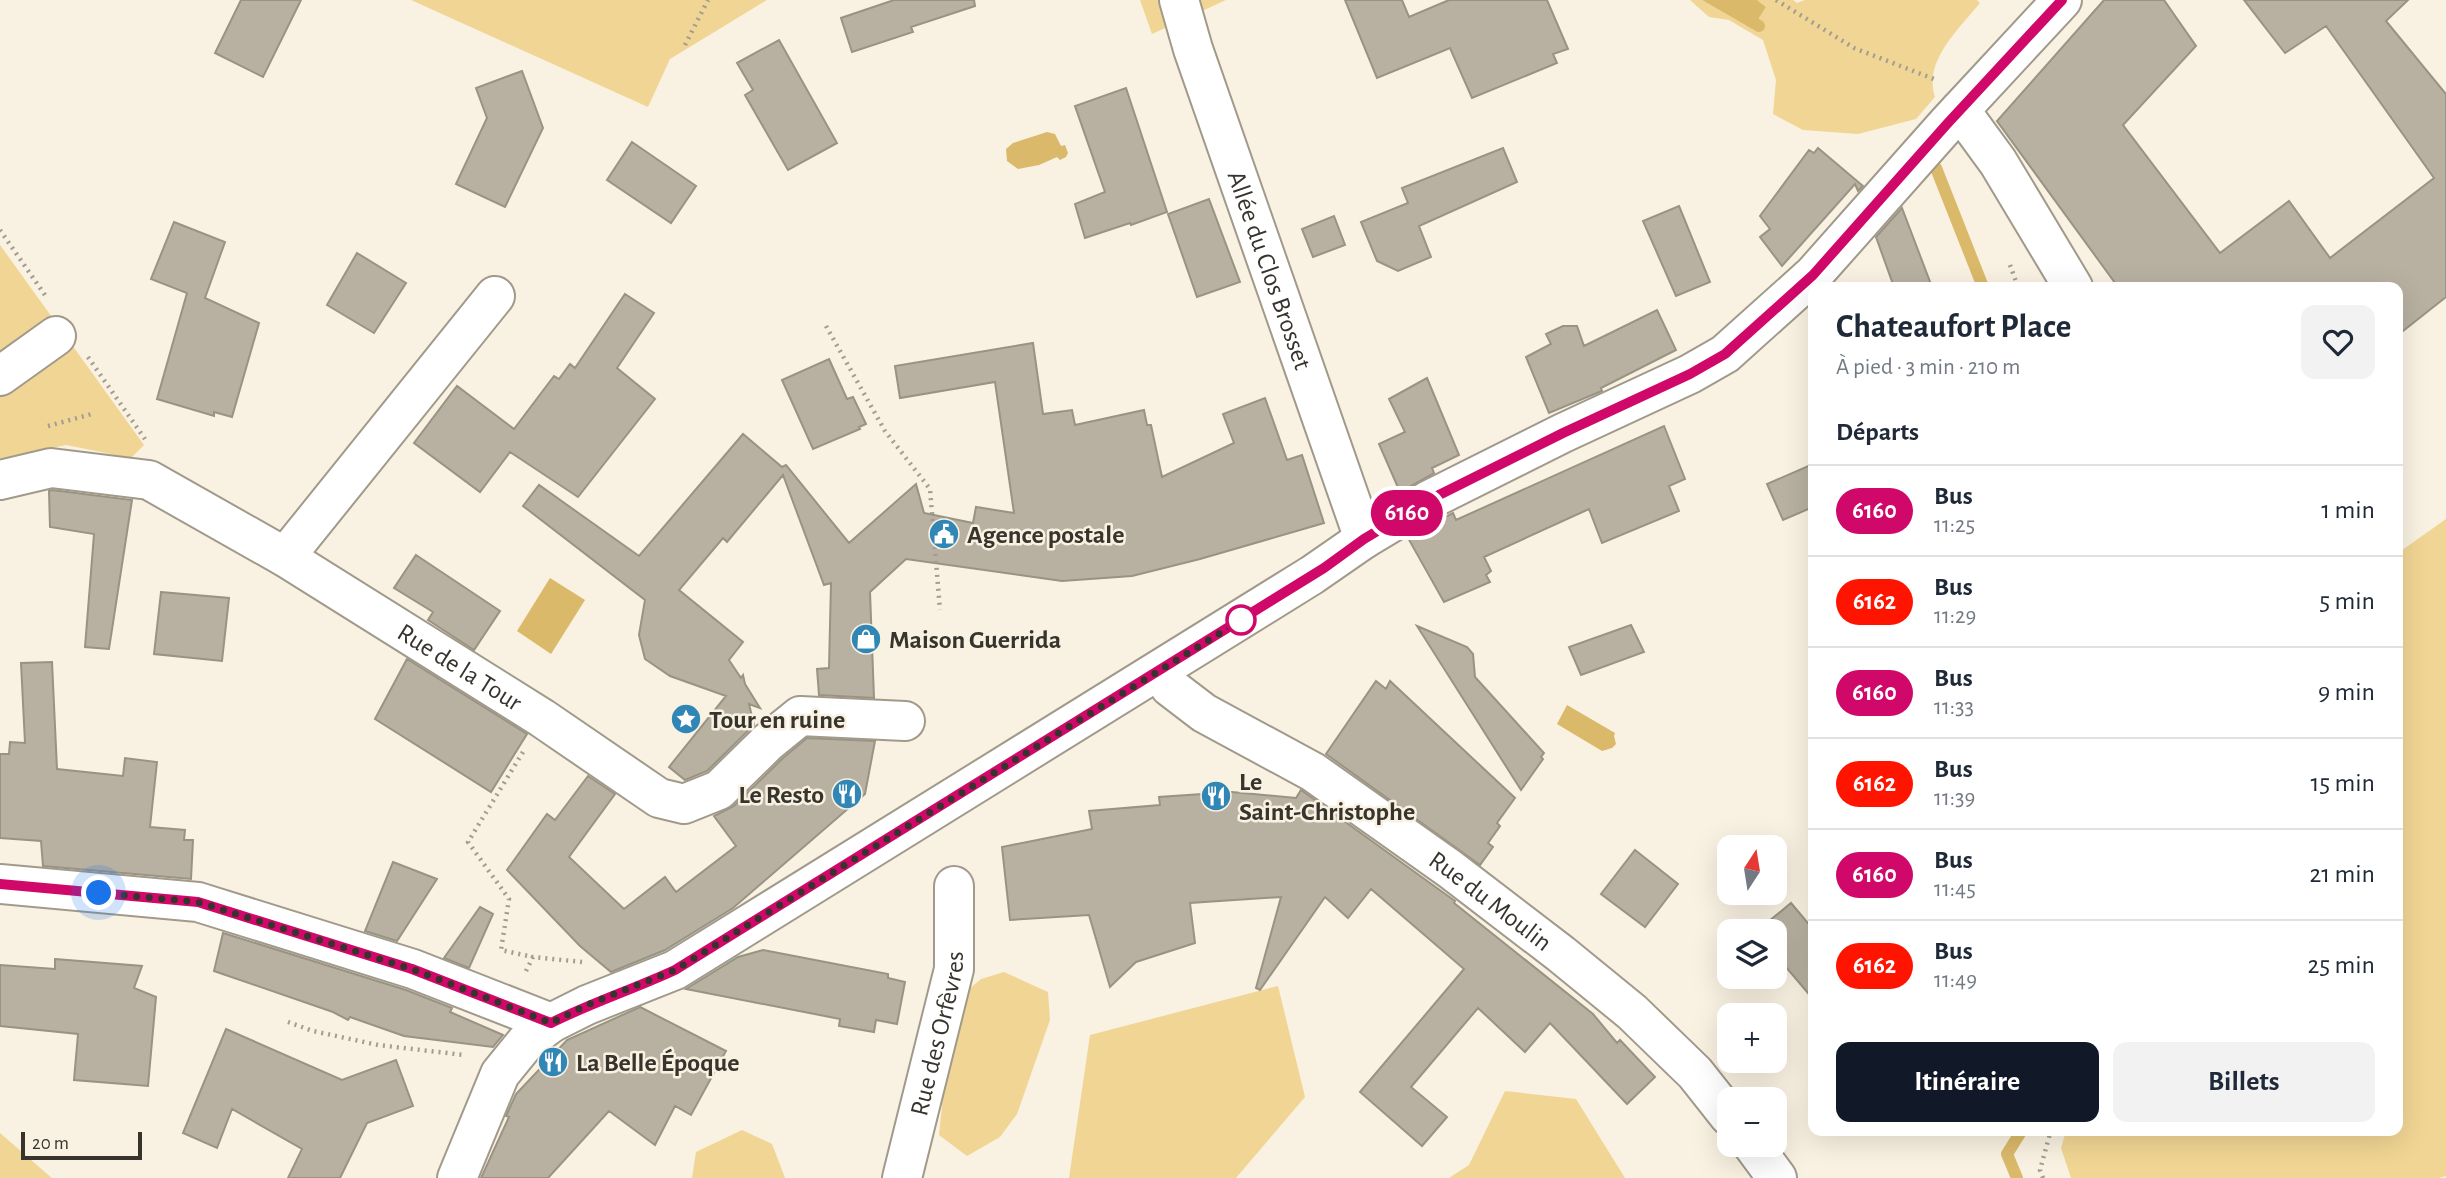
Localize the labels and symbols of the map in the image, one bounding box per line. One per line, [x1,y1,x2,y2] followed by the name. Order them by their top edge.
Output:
[1223,168,1316,373] street label: Allée du Clos Brosset
[1358,490,1456,536] line badge: 6160
[927,517,961,551] public building icon: Agence postale
[967,522,1124,548] place label: Agence postale
[1226,605,1256,635] unlabelled marker
[393,619,527,716] street label: Rue de la Tour
[849,622,883,656] shop icon: Maison Guerrida
[889,627,1061,653] place label: Maison Guerrida
[669,702,703,736] place icon: Tour en ruine
[709,707,845,733] place label: Tour en ruine
[1239,769,1415,825] place label: Le Saint-Christophe
[830,777,864,811] restaurant icon: Le Resto
[1199,779,1233,813] restaurant icon: Le Saint-Christophe
[739,782,824,808] place label: Le Resto
[1717,835,1787,905] north arrow
[1424,847,1557,956] street label: Rue du Moulin
[81,875,116,910] your location
[906,951,968,1118] street label: Rue des Orfèvres
[536,1045,570,1079] restaurant icon: La Belle Époque
[576,1048,740,1076] place label: La Belle Époque
[21,1129,142,1161] scale bar

